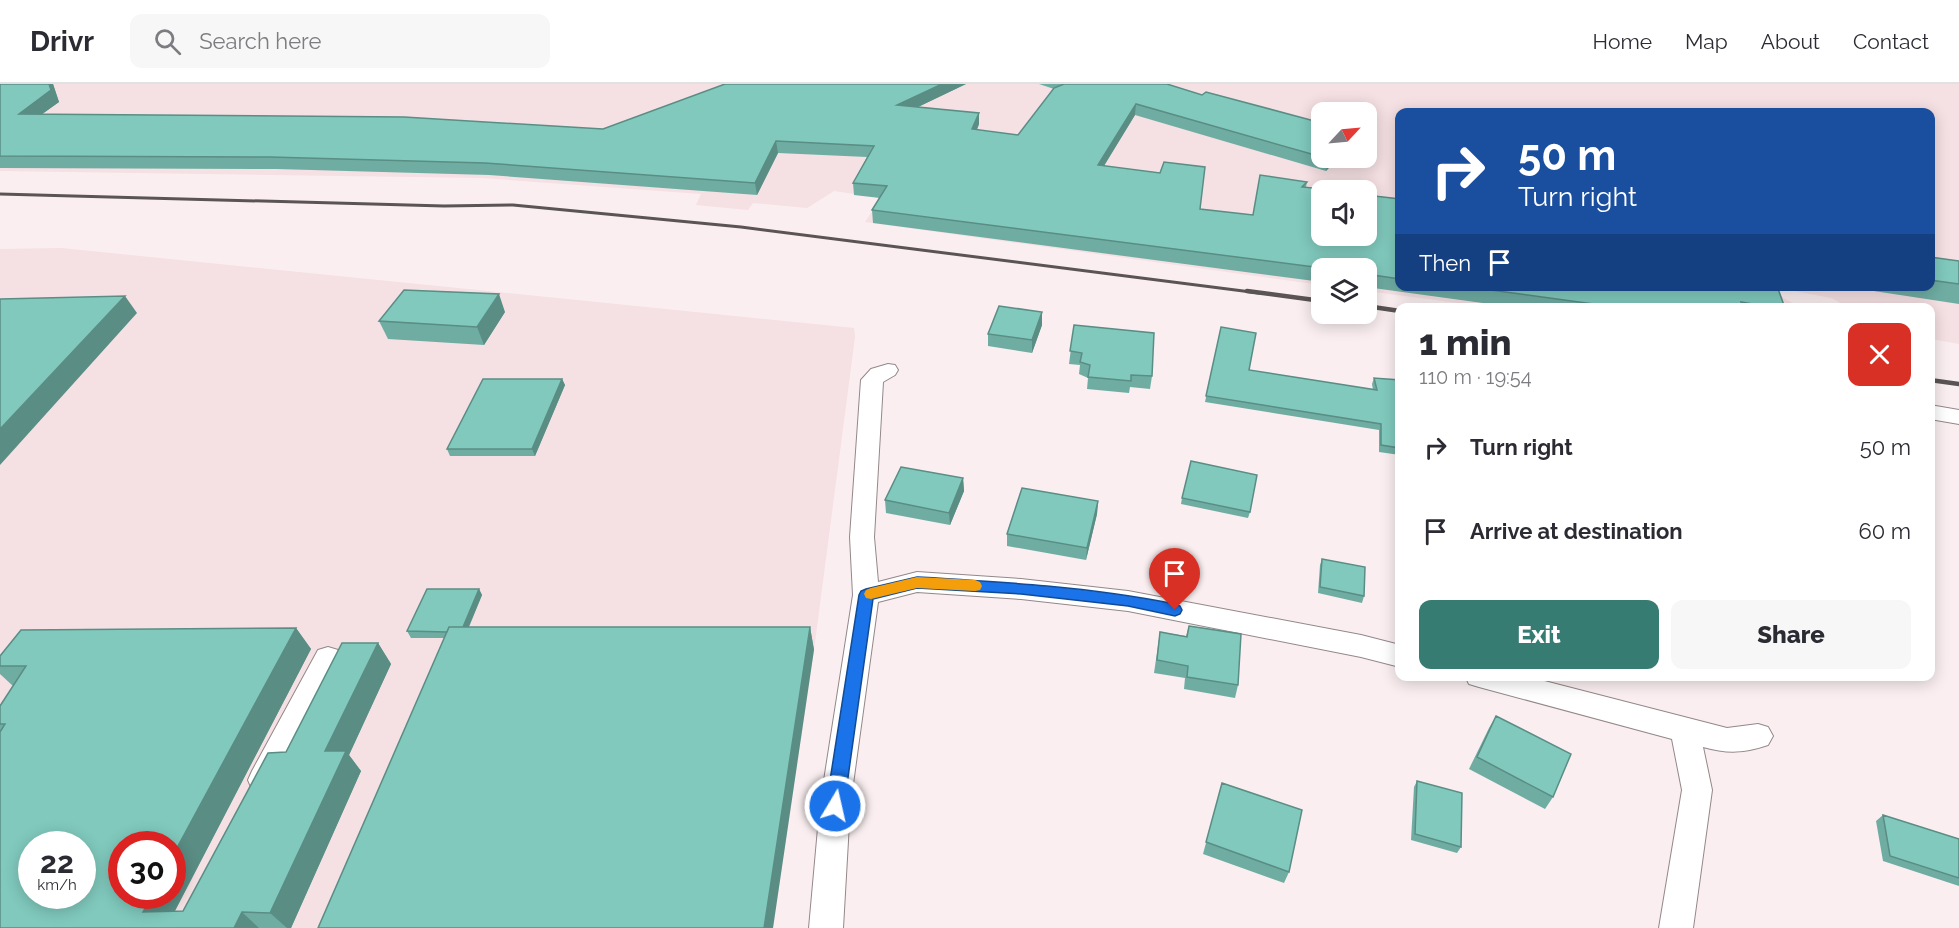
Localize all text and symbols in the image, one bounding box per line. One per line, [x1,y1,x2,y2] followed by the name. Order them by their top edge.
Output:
[130,14,550,68] search box
[30,25,94,58] text: Drivr
[151,25,184,58] icon: search
[199,28,321,54] text: Search here
[1593,29,1652,54] text: Home
[1685,29,1728,54] text: Map
[1761,29,1820,54] text: About
[1853,29,1929,54] text: Contact
[1311,102,1377,168] north arrow
[1311,102,1377,324] map controls
[1518,131,1616,180] text: 50 m
[1419,132,1497,210] icon: right
[1311,180,1377,246] button: sound
[1518,181,1637,212] text: Turn right
[1483,246,1516,279] icon: arrive
[1419,250,1471,276] text: Then
[1311,258,1377,324] button: layers
[1419,321,1511,363] text: 1 min
[1848,323,1911,386] button: close
[1419,365,1532,389] text: 110 m · 19:54
[1419,431,1452,464] icon: right
[1470,434,1573,460] text: Turn right
[1860,434,1911,460] text: 50 m
[1419,515,1452,548] icon: arrive
[1470,518,1683,544] text: Arrive at destination
[1858,518,1911,544] text: 60 m
[1149,548,1200,610] pin
[1158,557,1191,590] icon: arrive
[1419,600,1659,669] button: Exit
[1671,600,1911,669] button: Share
[803,774,867,838] position arrow
[108,831,186,909] speed limit sign: 30
[40,845,74,880] text: 22
[37,876,77,894] text: km/h

